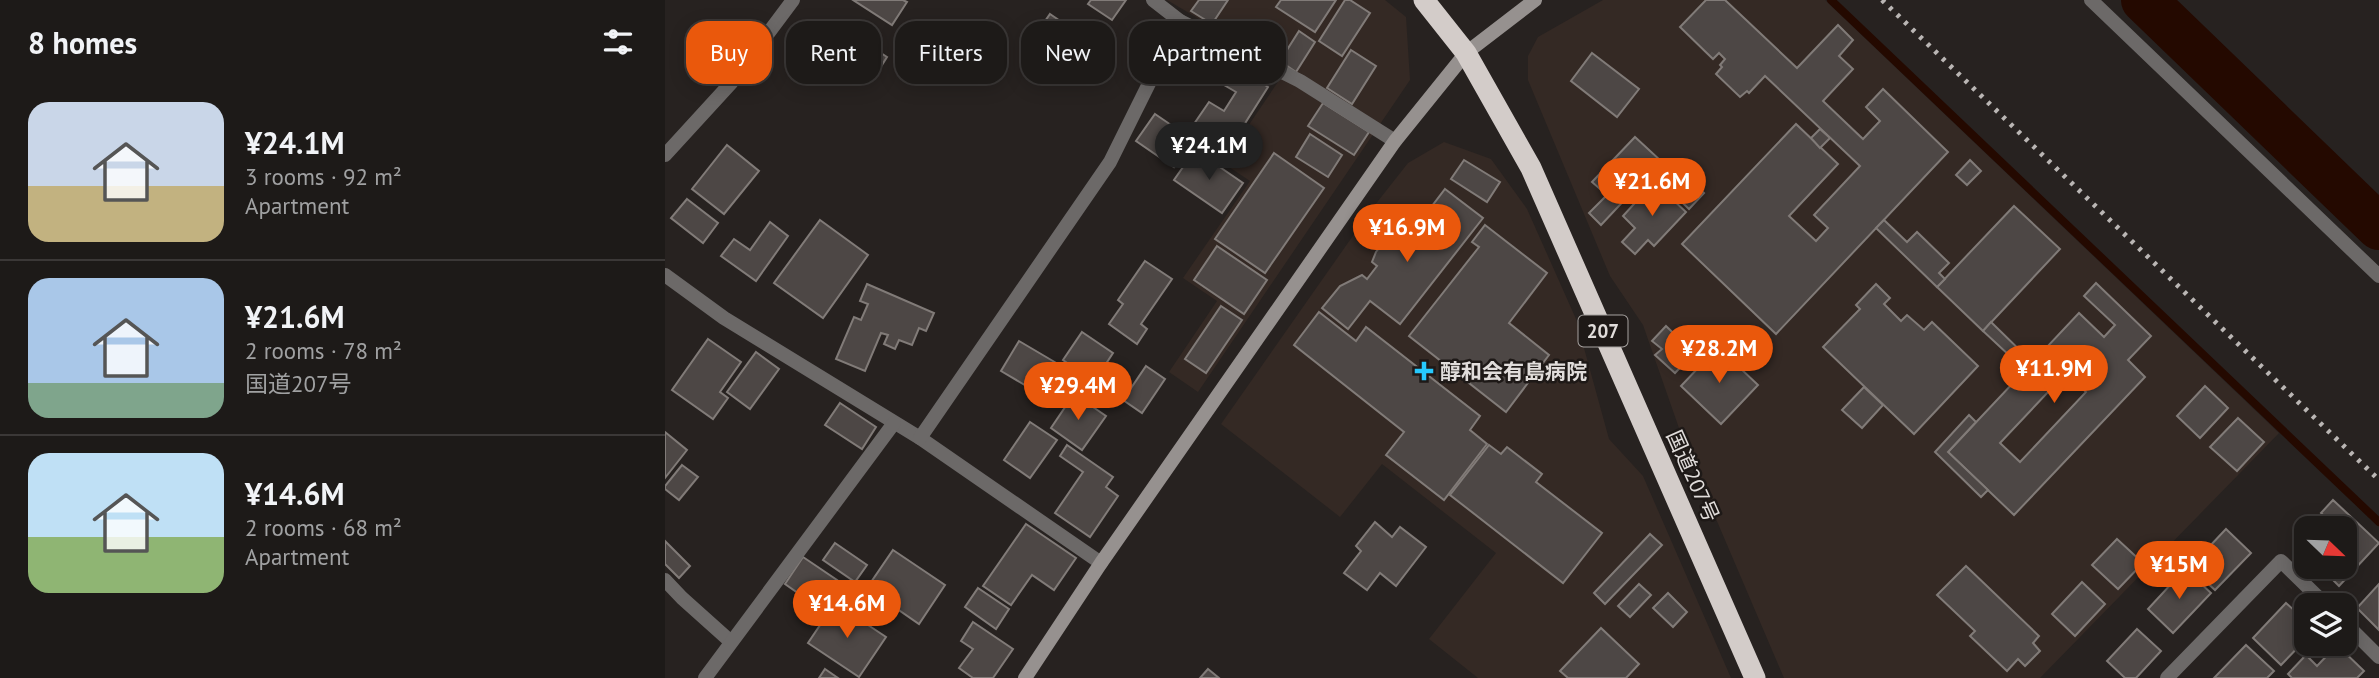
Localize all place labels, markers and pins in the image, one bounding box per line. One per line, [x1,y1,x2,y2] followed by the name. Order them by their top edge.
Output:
[1152,122,1266,182] pin: ¥24.1M
[1595,158,1709,218] pin: ¥21.6M
[1350,204,1464,264] pin: ¥16.9M
[1662,326,1776,385] pin: ¥28.2M
[1997,346,2111,405] pin: ¥11.9M
[1440,358,1587,385] place label: 醇和会有島病院
[1414,361,1434,381] marker: 醇和会有島病院
[1021,362,1135,422] pin: ¥29.4M
[2138,542,2220,601] pin: ¥15M
[790,580,904,640] pin: ¥14.6M

